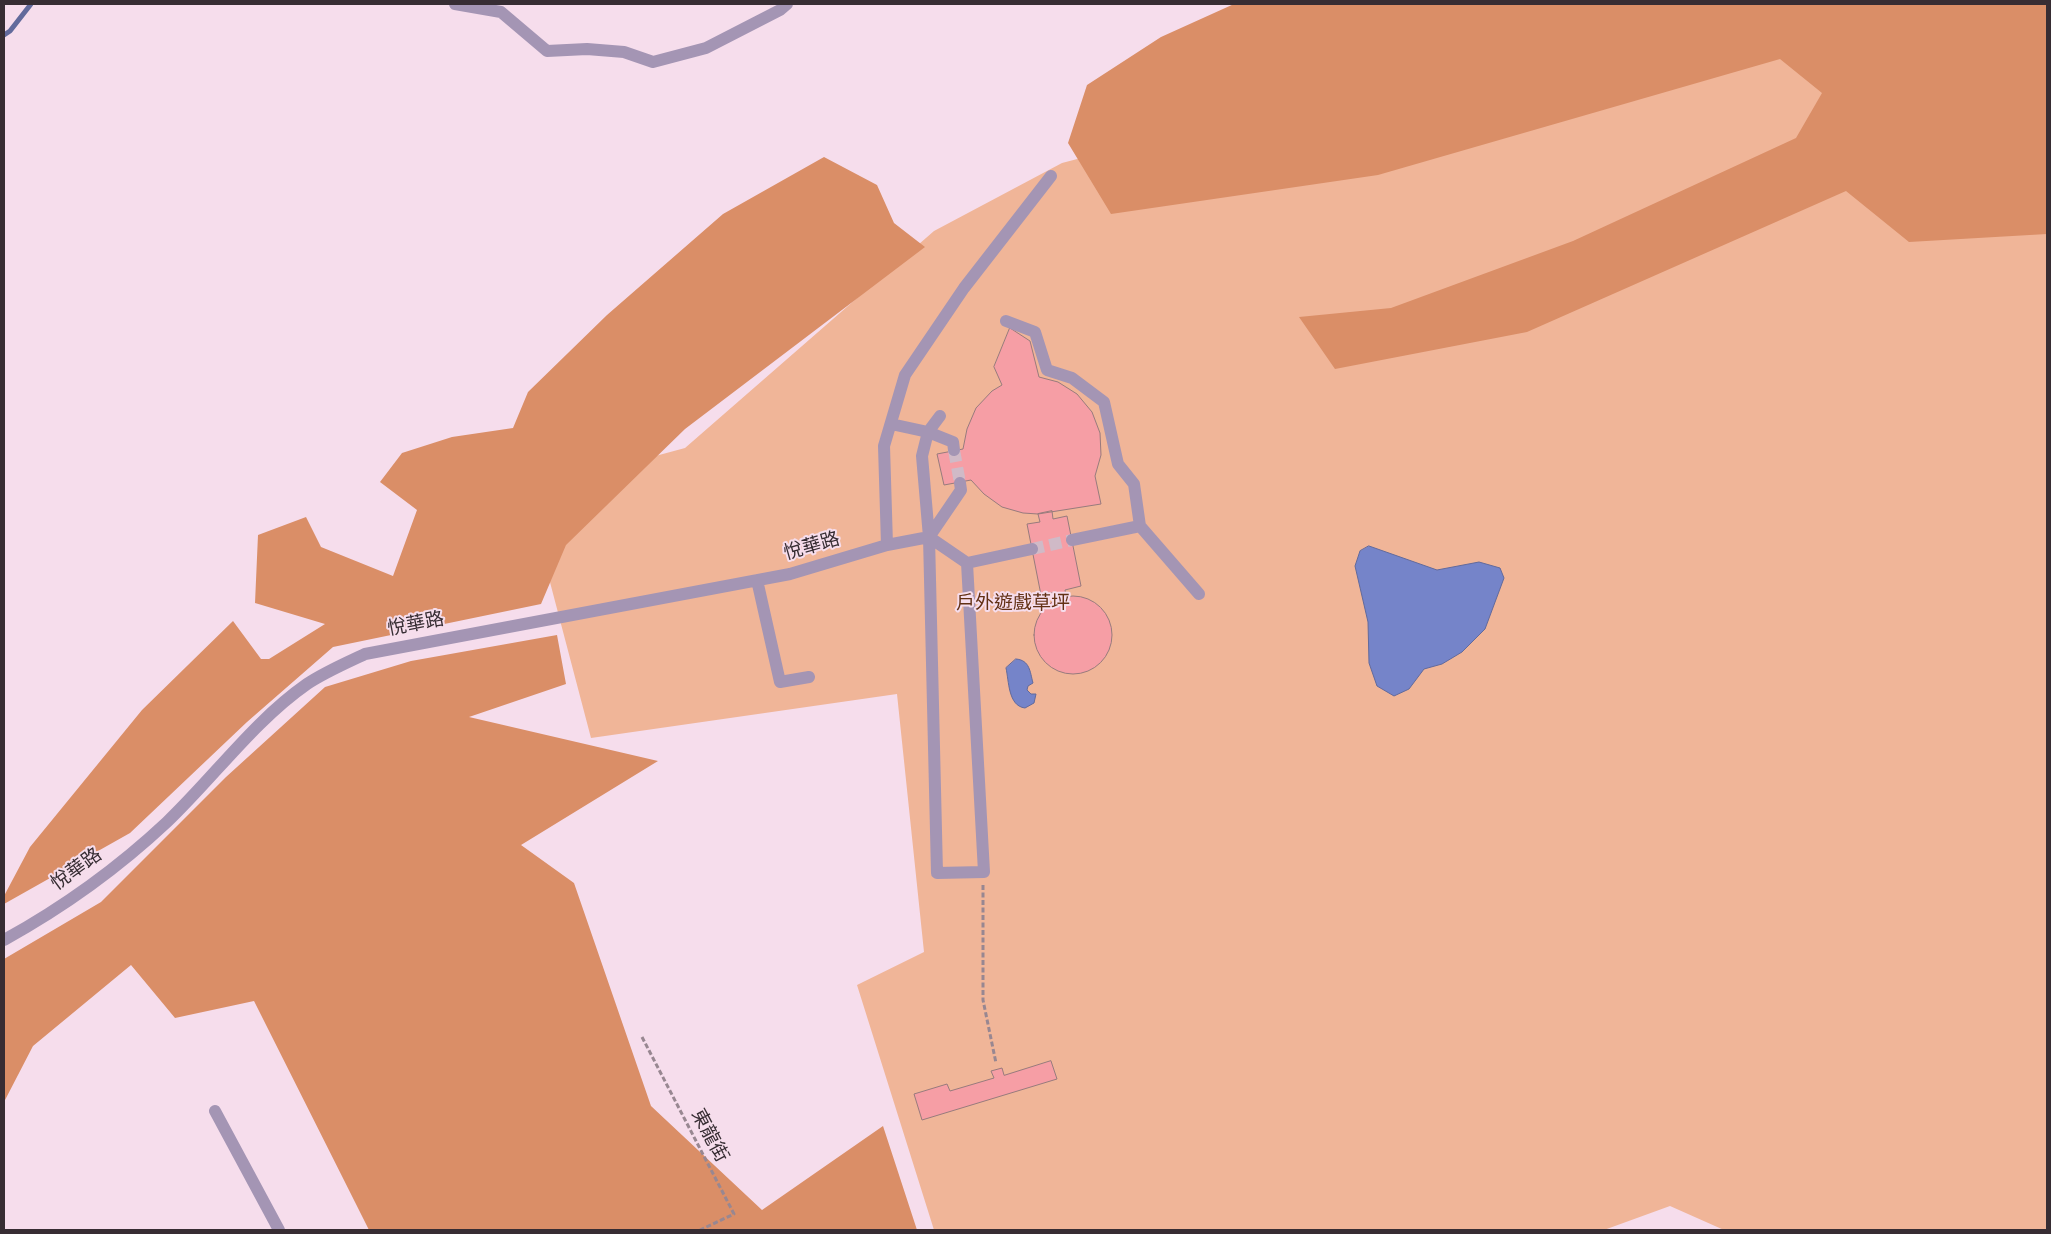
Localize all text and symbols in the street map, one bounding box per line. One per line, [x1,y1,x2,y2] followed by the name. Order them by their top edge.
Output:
[781,528,843,566] street label: 悅華路
[956,593,1070,615] park label: 戶外遊戲草坪
[386,608,446,642] street label: 悅華路
[47,844,107,896] street label: 悅華路
[686,1105,732,1167] street label: 東龍街

